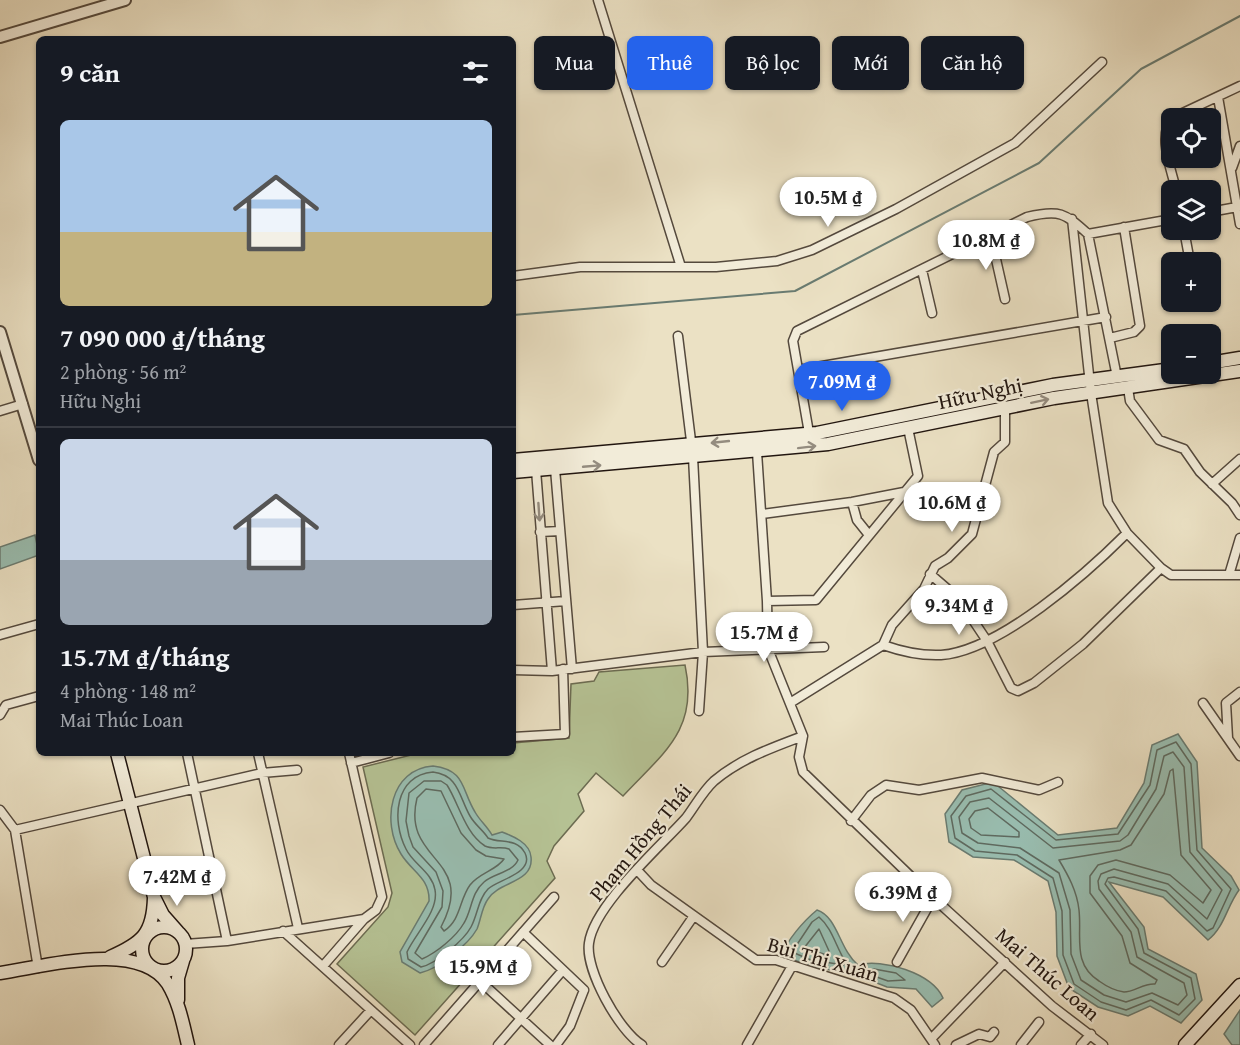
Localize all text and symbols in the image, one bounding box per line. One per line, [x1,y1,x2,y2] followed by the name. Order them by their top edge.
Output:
[534,36,615,90] chip: Mua
[627,36,713,90] chip: Thuê
[725,36,820,90] chip: Bộ lọc
[832,36,909,90] chip: Mới
[921,36,1024,90] chip: Căn hộ
[60,53,120,92] text: 9 căn
[459,56,492,89] icon: filters
[1161,108,1221,384] map controls
[1161,108,1221,168] button: locate
[222,159,330,267] icon: home
[773,177,883,228] pin: 10.5M ₫
[1161,180,1221,240] button: layers
[794,182,862,211] text: 10.5M ₫
[931,220,1041,271] pin: 10.8M ₫
[952,225,1020,254] text: 10.8M ₫
[1161,252,1221,312] button: +
[60,318,265,357] text: 7 090 000 ₫/tháng
[1161,324,1221,384] button: −
[60,357,186,386] text: 2 phòng · 56 m²
[787,361,897,412] pin: 7.09M ₫
[808,366,876,395] text: 7.09M ₫
[935,369,1025,417] street label: Hữu Nghị
[60,386,141,415] text: Hữu Nghị
[1030,394,1049,406] one-way arrow
[711,437,731,448] one-way arrow
[797,441,817,452] one-way arrow
[582,460,602,471] one-way arrow
[222,478,330,586] icon: home
[897,482,1007,533] pin: 10.6M ₫
[918,487,986,516] text: 10.6M ₫
[533,501,544,521] one-way arrow
[904,585,1014,636] pin: 9.34M ₫
[925,590,993,619] text: 9.34M ₫
[709,612,819,663] pin: 15.7M ₫
[730,617,798,646] text: 15.7M ₫
[60,637,229,676] text: 15.7M ₫/tháng
[60,676,196,705] text: 4 phòng · 148 m²
[60,705,183,734] text: Mai Thúc Loan
[581,776,699,908] street label: Phạm Hồng Thái
[122,856,232,907] pin: 7.42M ₫
[143,861,211,890] text: 7.42M ₫
[848,872,958,923] pin: 6.39M ₫
[869,877,937,906] text: 6.39M ₫
[989,920,1107,1028] street label: Mai Thúc Loan
[764,928,882,990] street label: Bùi Thị Xuân
[428,946,538,997] pin: 15.9M ₫
[449,951,517,980] text: 15.9M ₫

